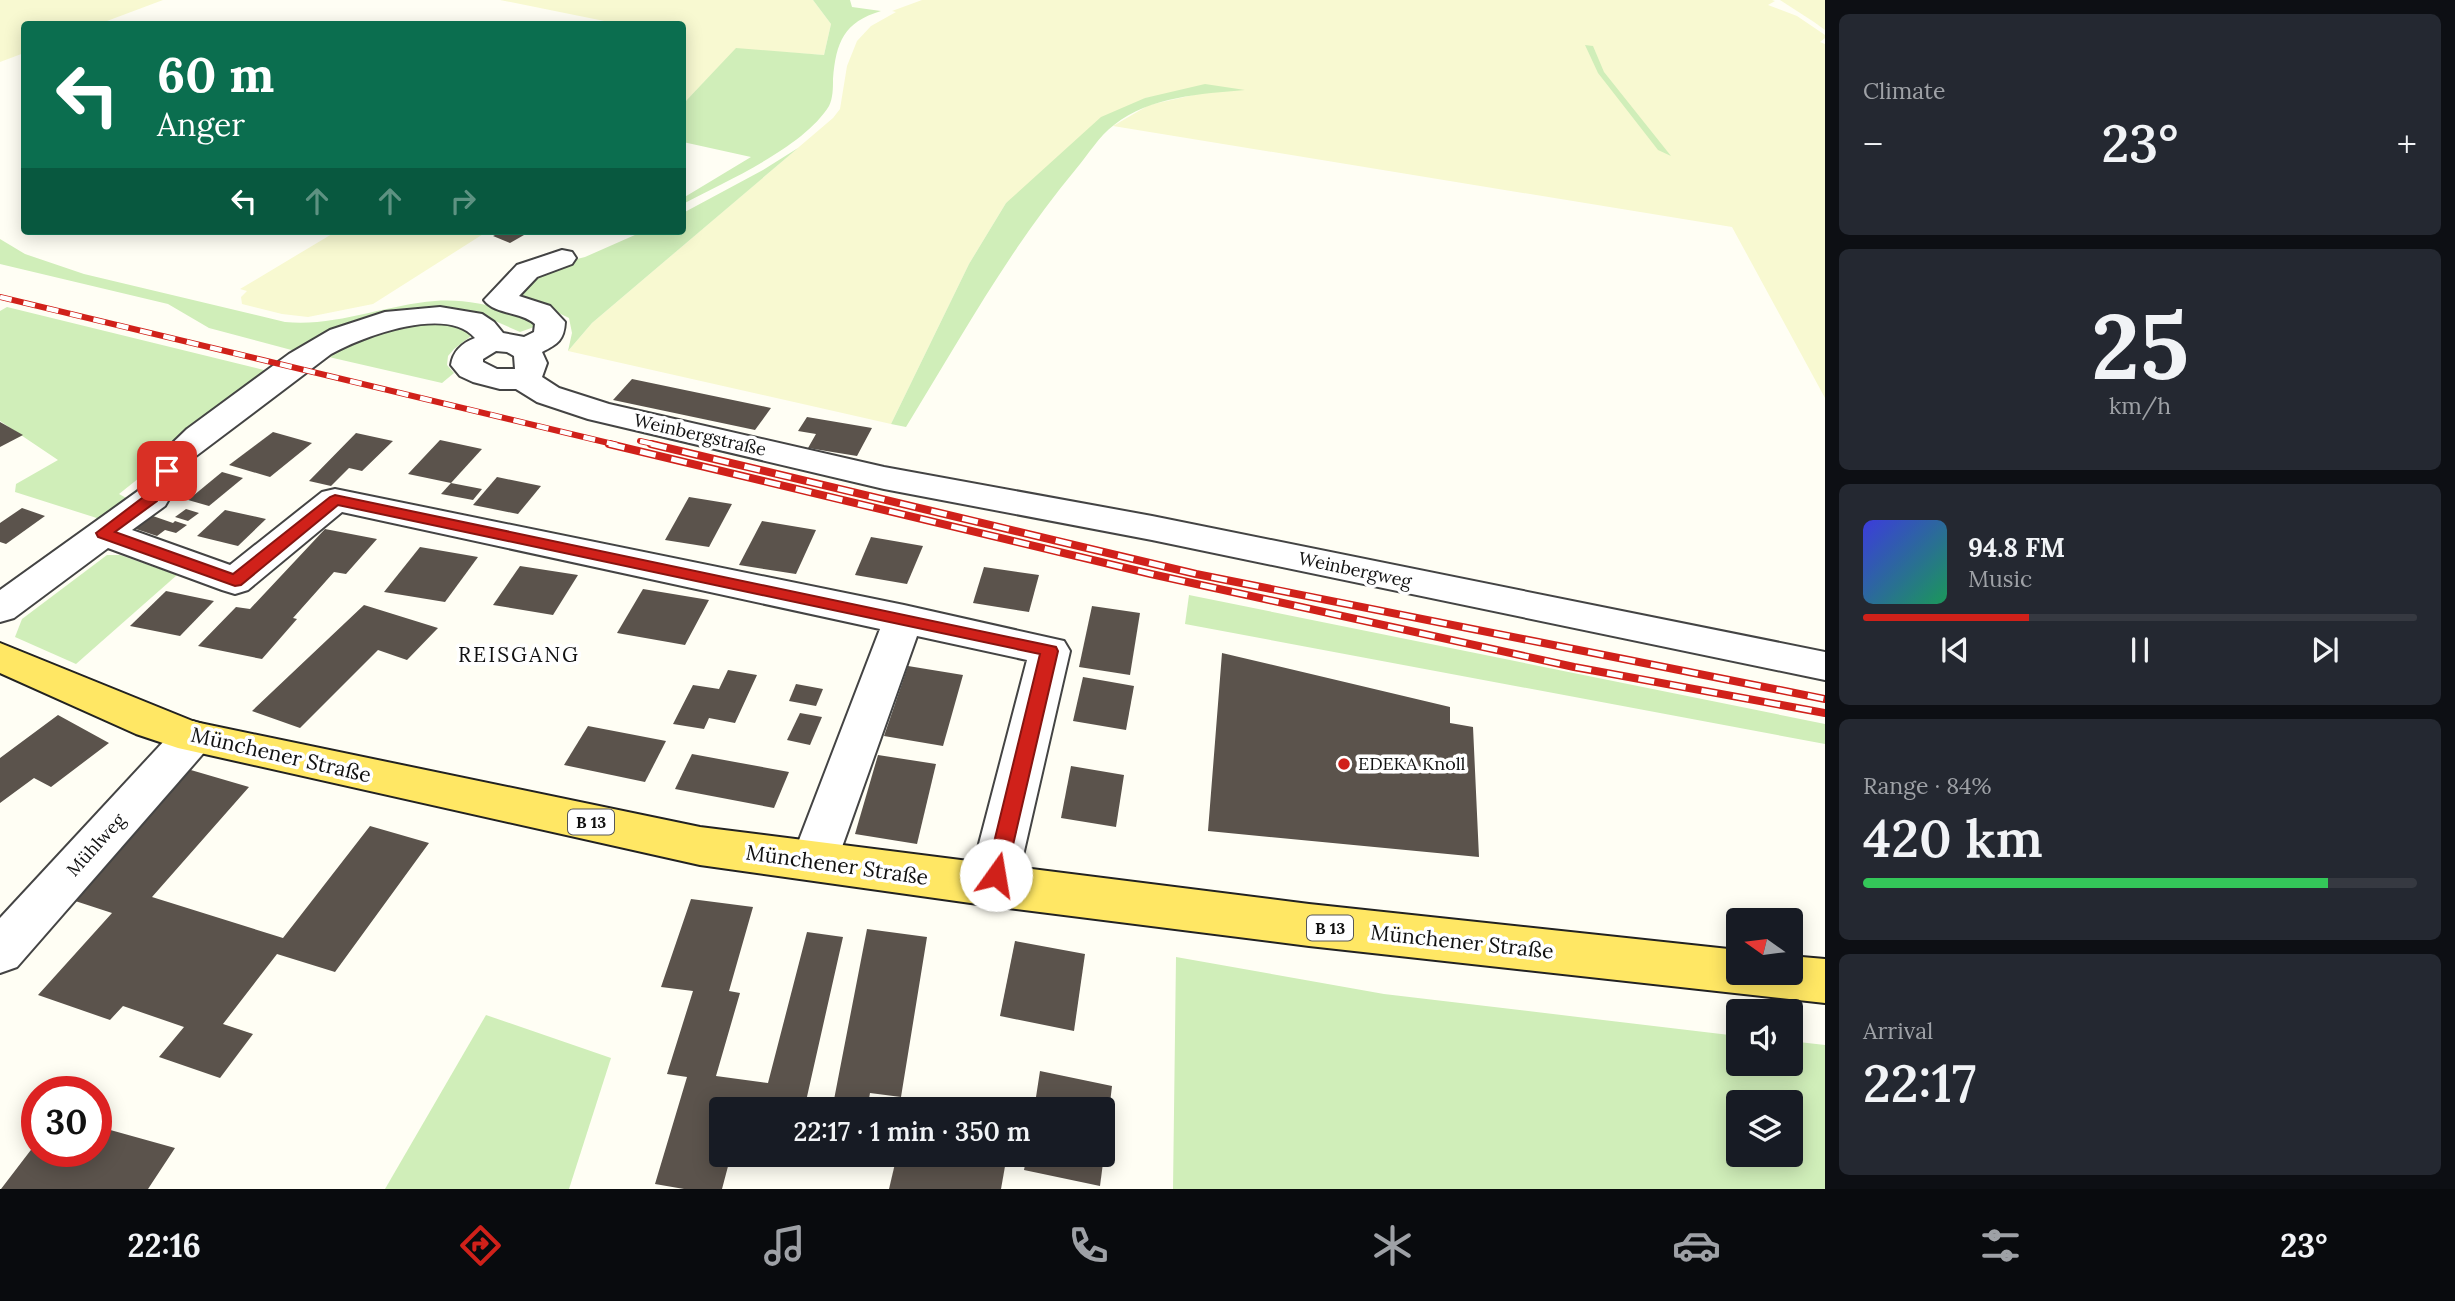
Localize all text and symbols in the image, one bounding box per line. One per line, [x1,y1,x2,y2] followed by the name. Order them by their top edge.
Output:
[157,43,274,105] text: 60 m
[42,49,133,140] icon: left
[1863,76,1945,105] text: Climate
[157,104,245,145] text: Anger
[2102,110,2178,176] text: 23°
[1863,120,1883,168] text: −
[2397,120,2417,168] text: +
[225,182,263,220] icon: left
[298,182,336,220] icon: ahead
[371,182,409,220] icon: ahead
[444,182,482,220] icon: right
[2091,287,2189,404] text: 25
[2109,391,2171,420] text: km/h
[632,408,769,461] street label: Weinbergstraße
[137,441,197,501] pin
[148,452,186,490] icon: arrive
[1968,531,2065,564] text: 94.8 FM
[1297,546,1415,593] street label: Weinbergweg
[1968,564,2032,593] text: Music
[1936,631,1974,669] icon: previous
[2121,631,2159,669] icon: pause
[2306,631,2344,669] icon: next
[458,641,580,668] district label: REISGANG
[189,721,374,788] street label: Münchener Straße
[1358,752,1466,775] place label: EDEKA Knoll
[1336,756,1352,772] marker: EDEKA Knoll
[1863,771,1992,800] text: Range · 84%
[1863,805,2043,871] text: 420 km
[61,808,131,881] street label: Mühlweg
[568,810,614,834] road number: B 13
[744,838,930,891] street label: Münchener Straße
[959,838,1033,912] position arrow
[1726,908,1802,985] north arrow
[1726,908,1803,1167] map controls
[1307,916,1353,940] road number: B 13
[1369,918,1555,965] street label: Münchener Straße
[1726,999,1803,1076] button: sound
[1863,1016,1933,1045] text: Arrival
[1863,1050,1976,1116] text: 22:17
[21,1076,112,1167] speed limit sign: 30
[1726,1090,1803,1167] button: layers
[794,1115,1030,1148] text: 22:17 · 1 min · 350 m
[456,1221,505,1270] icon: directions
[760,1221,809,1270] icon: music
[1064,1221,1113,1270] icon: phone
[1368,1221,1417,1270] icon: climate
[1672,1221,1721,1270] icon: car
[1976,1221,2025,1270] icon: filters
[128,1225,201,1266] text: 22:16
[2280,1225,2327,1266] text: 23°

